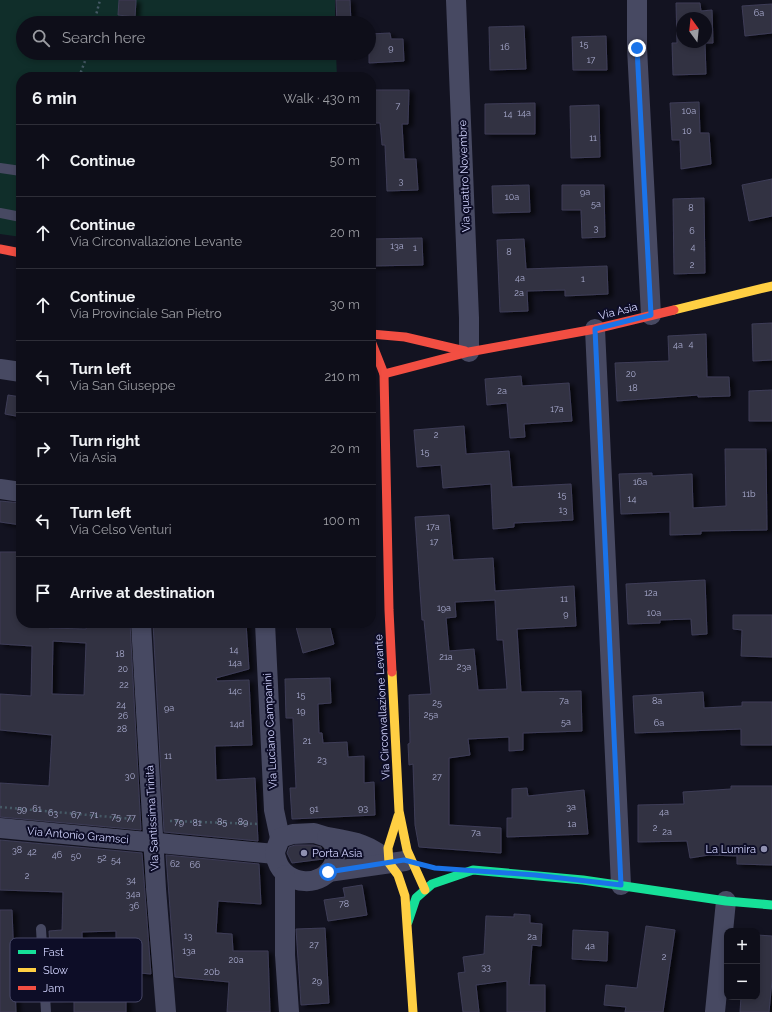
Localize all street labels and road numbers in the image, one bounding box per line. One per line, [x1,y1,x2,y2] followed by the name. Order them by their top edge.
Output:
[456,119,473,232] street label: Via quattro Novembre
[597,300,639,323] street label: Via Asia
[372,633,393,780] street label: Via Circonvallazione Levante
[261,673,280,789] street label: Via Luciano Campanini
[143,765,162,871] street label: Via Santissima Trinità
[27,825,129,846] street label: Via Antonio Gramsci

